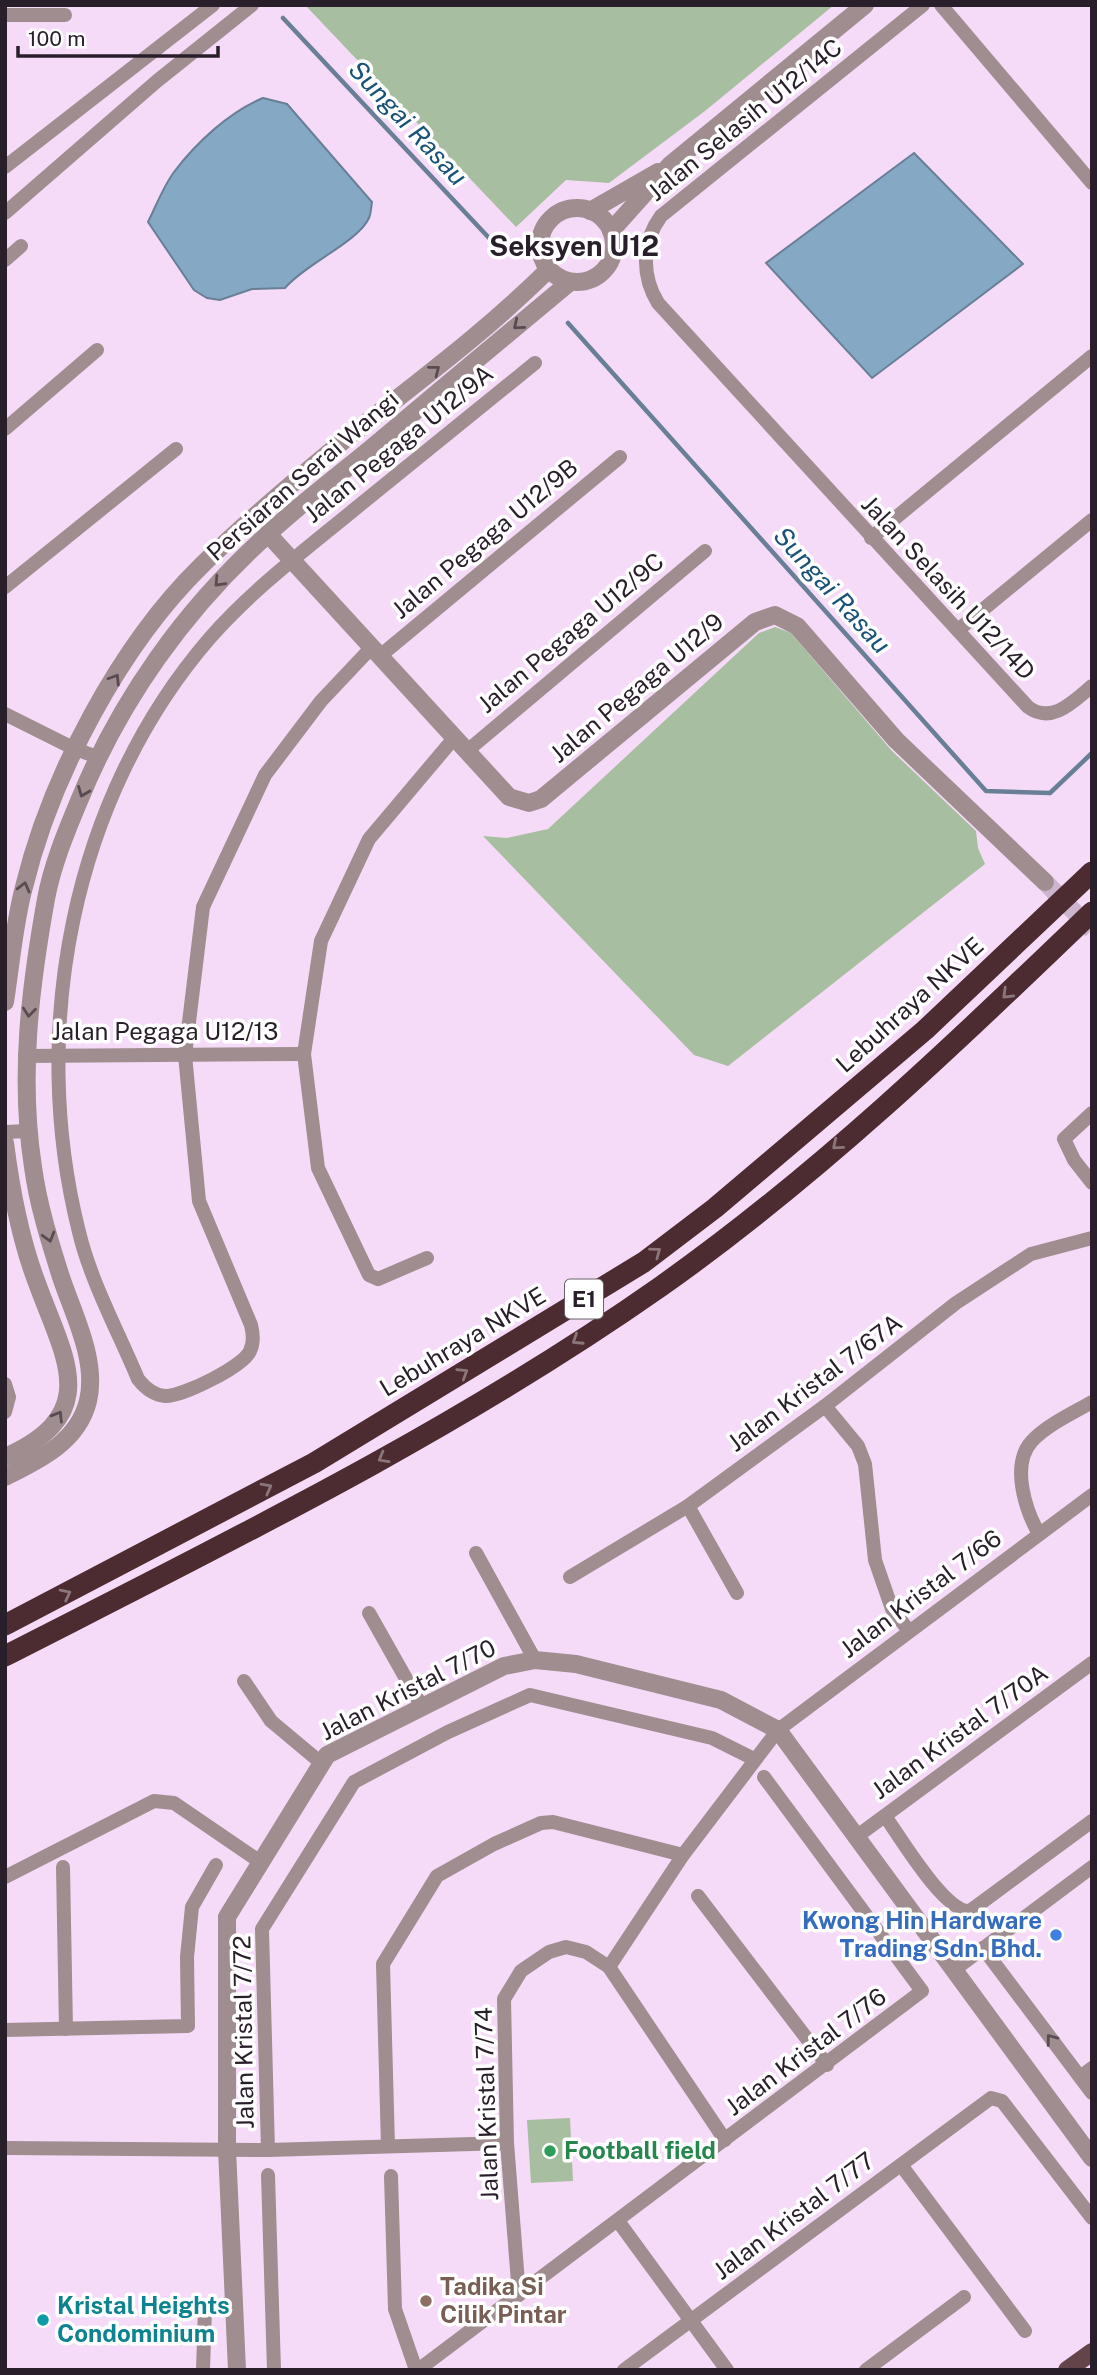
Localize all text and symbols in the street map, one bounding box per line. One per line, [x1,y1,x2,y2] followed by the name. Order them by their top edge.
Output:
[18,14,217,58] scale bar
[28,26,85,51] text: 100 m
[642,32,847,206] street label: Jalan Selasih U12/14C
[343,54,474,192] water label: Sungai Rasau
[489,229,659,262] district label: Seksyen U12
[513,317,526,330] one-way arrow
[299,359,498,528] street label: Jalan Pegaga U12/9A
[427,365,439,378] one-way arrow
[201,385,404,566] street label: Persiaran Serai Wangi
[386,453,583,624] street label: Jalan Pegaga U12/9B
[856,489,1041,685] street label: Jalan Selasih U12/14D
[768,520,897,659] water label: Sungai Rasau
[472,547,670,719] street label: Jalan Pegaga U12/9C
[215,574,228,587] one-way arrow
[545,607,729,769] street label: Jalan Pegaga U12/9
[106,674,119,687] one-way arrow
[77,785,91,797] one-way arrow
[16,881,30,893] one-way arrow
[830,931,989,1078] street label: Lebuhraya NKVE
[1002,985,1015,998] one-way arrow
[21,1006,36,1018] one-way arrow
[51,1017,279,1045] street label: Jalan Pegaga U12/13
[832,1137,845,1149] one-way arrow
[41,1230,56,1242] one-way arrow
[649,1248,661,1261] one-way arrow
[565,1280,603,1318] road number: E1
[375,1281,550,1402] street label: Lebuhraya NKVE
[722,1308,907,1457] street label: Jalan Kristal 7/67A
[572,1332,585,1345] one-way arrow
[456,1368,469,1381] one-way arrow
[49,1410,62,1423] one-way arrow
[377,1450,390,1463] one-way arrow
[260,1483,273,1496] one-way arrow
[834,1524,1006,1663] street label: Jalan Kristal 7/66
[59,1588,71,1602] one-way arrow
[315,1633,500,1745] street label: Jalan Kristal 7/70
[866,1658,1053,1804] street label: Jalan Kristal 7/70A
[802,1906,1042,1962] place label: Kwong Hin Hardware Trading Sdn. Bhd.
[1048,1927,1064,1943] marker: Kwong Hin Hardware Trading Sdn. Bhd.
[227,1935,259,2129] street label: Jalan Kristal 7/72
[720,1982,891,2121] street label: Jalan Kristal 7/76
[469,2007,503,2201] street label: Jalan Kristal 7/74
[1047,2034,1059,2046] one-way arrow
[564,2136,716,2164] place label: Football field
[542,2143,558,2159] marker: Football field
[708,2146,879,2285] street label: Jalan Kristal 7/77
[440,2272,567,2328] place label: Tadika Si Cilik Pintar
[57,2291,230,2347] place label: Kristal Heights Condominium
[418,2293,434,2309] marker: Tadika Si Cilik Pintar
[35,2312,51,2328] marker: Kristal Heights Condominium

